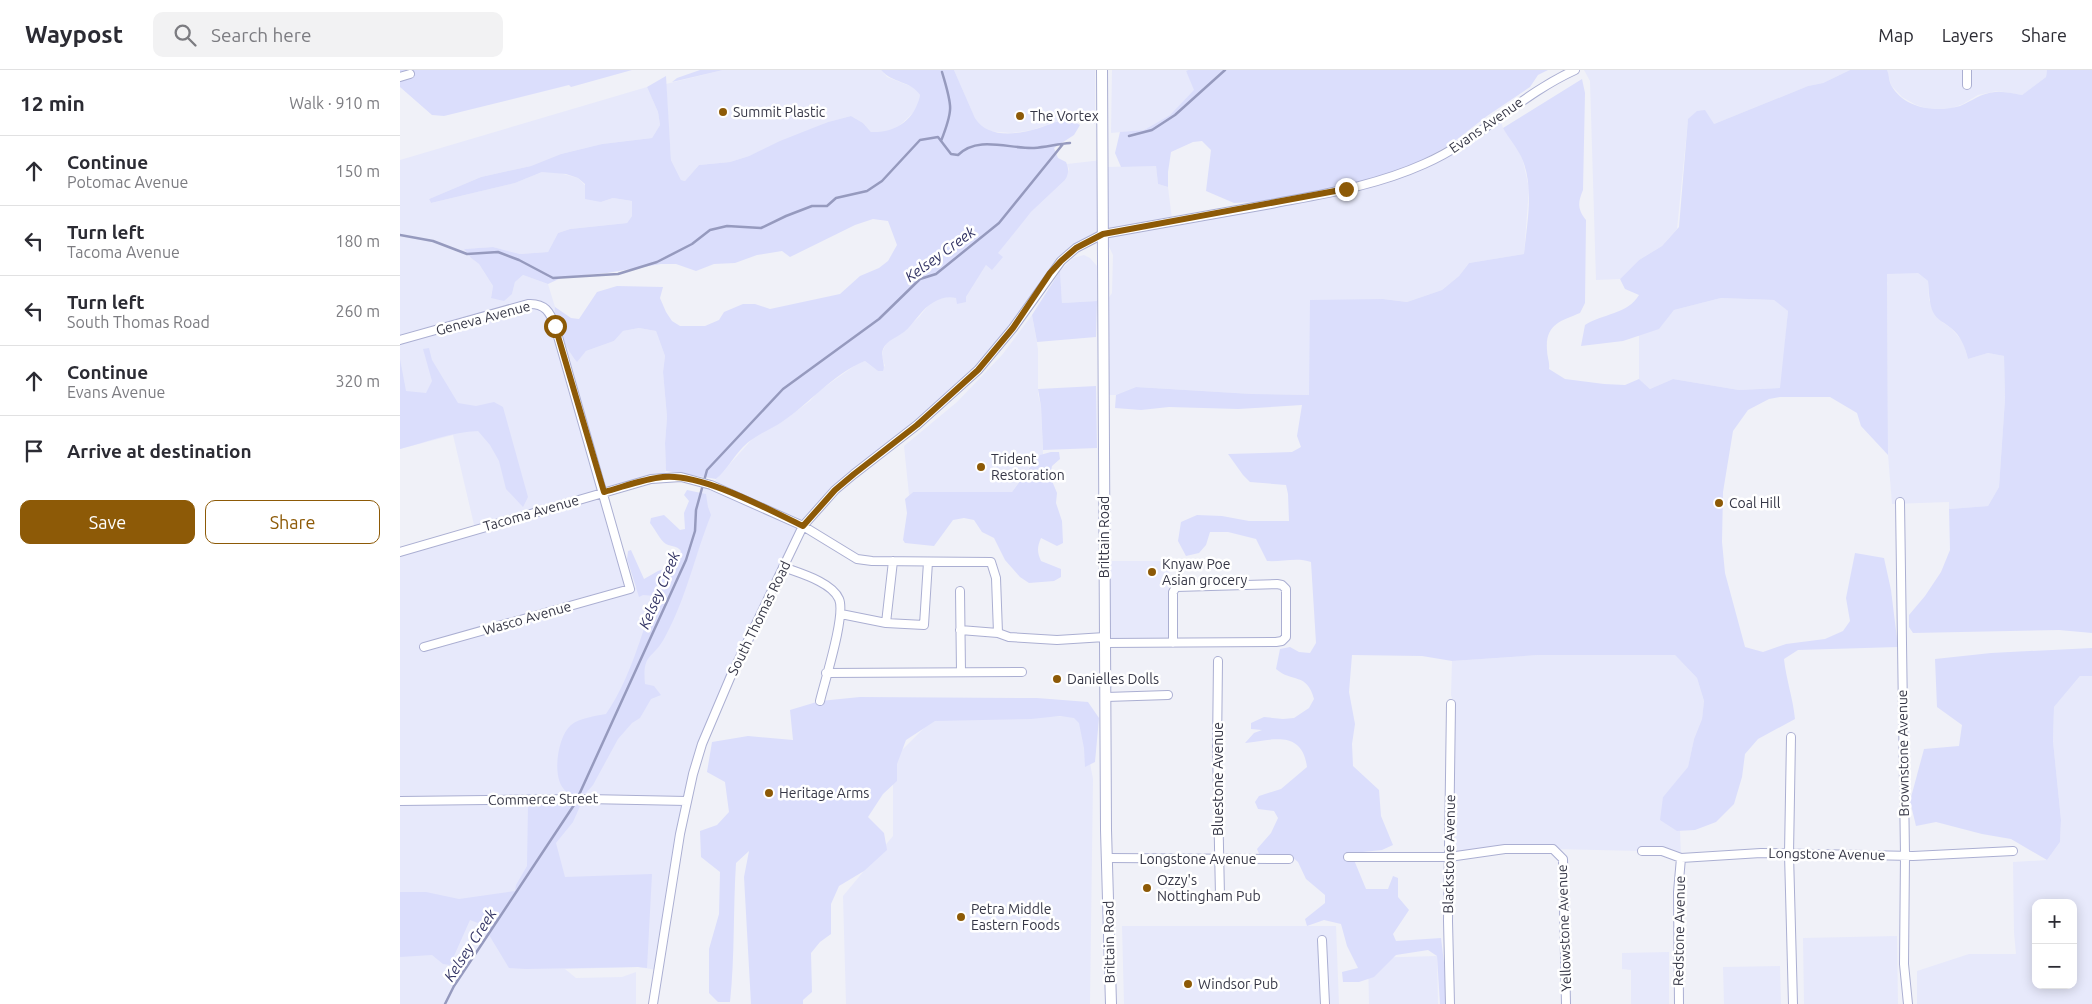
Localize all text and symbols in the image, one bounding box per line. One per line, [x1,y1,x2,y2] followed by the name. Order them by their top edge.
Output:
[153,12,503,57] search box
[25,21,123,48] text: Waypost
[171,21,199,49] icon: search
[211,24,311,46] text: Search here
[1878,25,1914,45] text: Map
[1942,25,1993,45] text: Layers
[2021,25,2067,45] text: Share
[20,91,85,115] text: 12 min
[289,94,380,112] text: Walk · 910 m
[1446,94,1526,156] street label: Evans Avenue
[733,104,826,120] place label: Summit Plastic
[717,106,729,118] marker: Summit Plastic
[1030,108,1099,124] place label: The Vortex
[1014,110,1026,122] marker: The Vortex
[67,151,148,173] text: Continue
[20,157,48,185] icon: ahead
[335,162,380,180] text: 150 m
[67,173,188,191] text: Potomac Avenue
[1335,178,1358,201] route end
[67,221,145,243] text: Turn left
[902,223,979,285] water label: Kelsey Creek
[20,227,48,255] icon: left
[335,232,380,250] text: 180 m
[67,243,180,261] text: Tacoma Avenue
[67,291,145,313] text: Turn left
[20,297,48,325] icon: left
[434,298,532,338] street label: Geneva Avenue
[335,302,380,320] text: 260 m
[67,313,210,331] text: South Thomas Road
[544,315,567,338] route start
[67,361,148,383] text: Continue
[20,367,48,395] icon: ahead
[335,372,380,390] text: 320 m
[67,383,165,401] text: Evans Avenue
[20,437,48,465] icon: arrive
[67,440,252,462] text: Arrive at destination
[991,451,1065,483] place label: Trident Restoration
[975,461,987,473] marker: Trident Restoration
[481,492,581,534] street label: Tacoma Avenue
[1729,495,1781,511] place label: Coal Hill
[1096,496,1112,578] street label: Brittain Road
[1713,497,1725,509] marker: Coal Hill
[20,500,195,544] button: Save
[205,500,380,544] button: Share
[635,548,683,631] water label: Kelsey Creek
[1162,556,1247,588] place label: Knyaw Poe Asian grocery
[724,558,794,678] street label: South Thomas Road
[1146,566,1158,578] marker: Knyaw Poe Asian grocery
[481,598,573,638] street label: Wasco Avenue
[1067,671,1159,687] place label: Danielles Dolls
[1051,673,1063,685] marker: Danielles Dolls
[1894,689,1912,817] street label: Brownstone Avenue
[1210,722,1226,836] street label: Bluestone Avenue
[779,785,869,801] place label: Heritage Arms
[763,787,775,799] marker: Heritage Arms
[488,790,599,808] street label: Commerce Street
[1440,794,1458,914] street label: Blackstone Avenue
[1768,845,1886,863] street label: Longstone Avenue
[1139,851,1257,867] street label: Longstone Avenue
[1554,864,1574,992] street label: Yellowstone Avenue
[1157,872,1261,904] place label: Ozzy's Nottingham Pub
[1670,876,1688,986] street label: Redstone Avenue
[1141,882,1153,894] marker: Ozzy's Nottingham Pub
[2032,899,2077,989] map controls
[2032,899,2077,944] button: +
[971,901,1060,933] place label: Petra Middle Eastern Foods
[1100,901,1118,983] street label: Brittain Road
[440,905,500,984] water label: Kelsey Creek
[955,911,967,923] marker: Petra Middle Eastern Foods
[2032,944,2077,989] button: −
[1198,976,1278,992] place label: Windsor Pub
[1182,978,1194,990] marker: Windsor Pub

